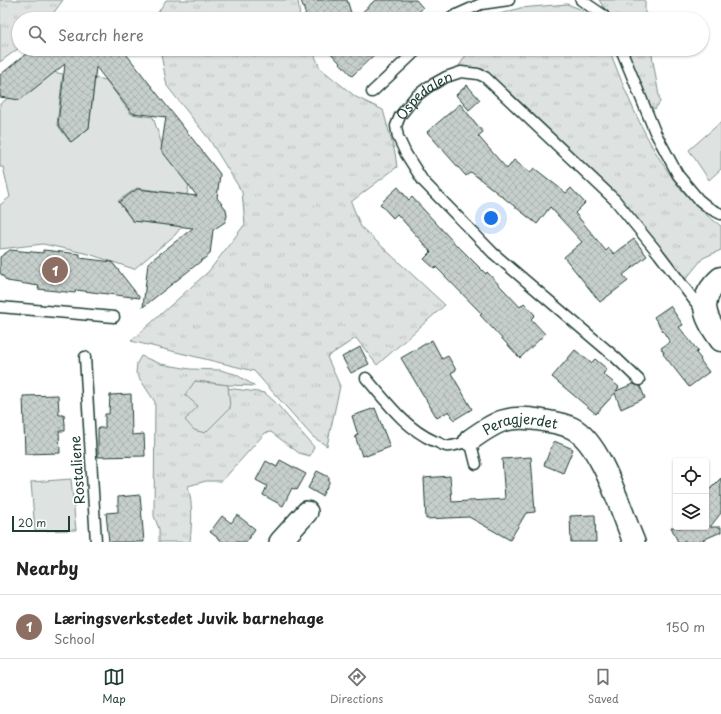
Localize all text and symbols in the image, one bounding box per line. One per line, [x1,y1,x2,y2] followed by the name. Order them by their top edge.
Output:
[12,12,709,56] search box
[26,23,48,45] icon: search
[58,23,144,46] text: Search here
[390,65,455,124] street label: Ospedalen
[481,208,501,228] your location
[42,255,68,285] pin: 1
[478,407,560,440] street label: Peragjerdet
[64,435,90,505] street label: Rostaliene
[673,458,709,530] map controls
[673,458,709,494] button: locate
[673,494,709,530] button: layers
[12,514,70,533] scale bar
[18,514,46,531] text: 20 m
[16,555,78,581] text: Nearby
[54,606,324,629] text: Læringsverkstedet Juvik barnehage
[26,617,32,636] text: 1
[666,617,705,636] text: 150 m
[54,629,95,648] text: School
[102,666,126,707] tab: Map
[330,666,383,707] tab: Directions
[588,666,619,707] tab: Saved

